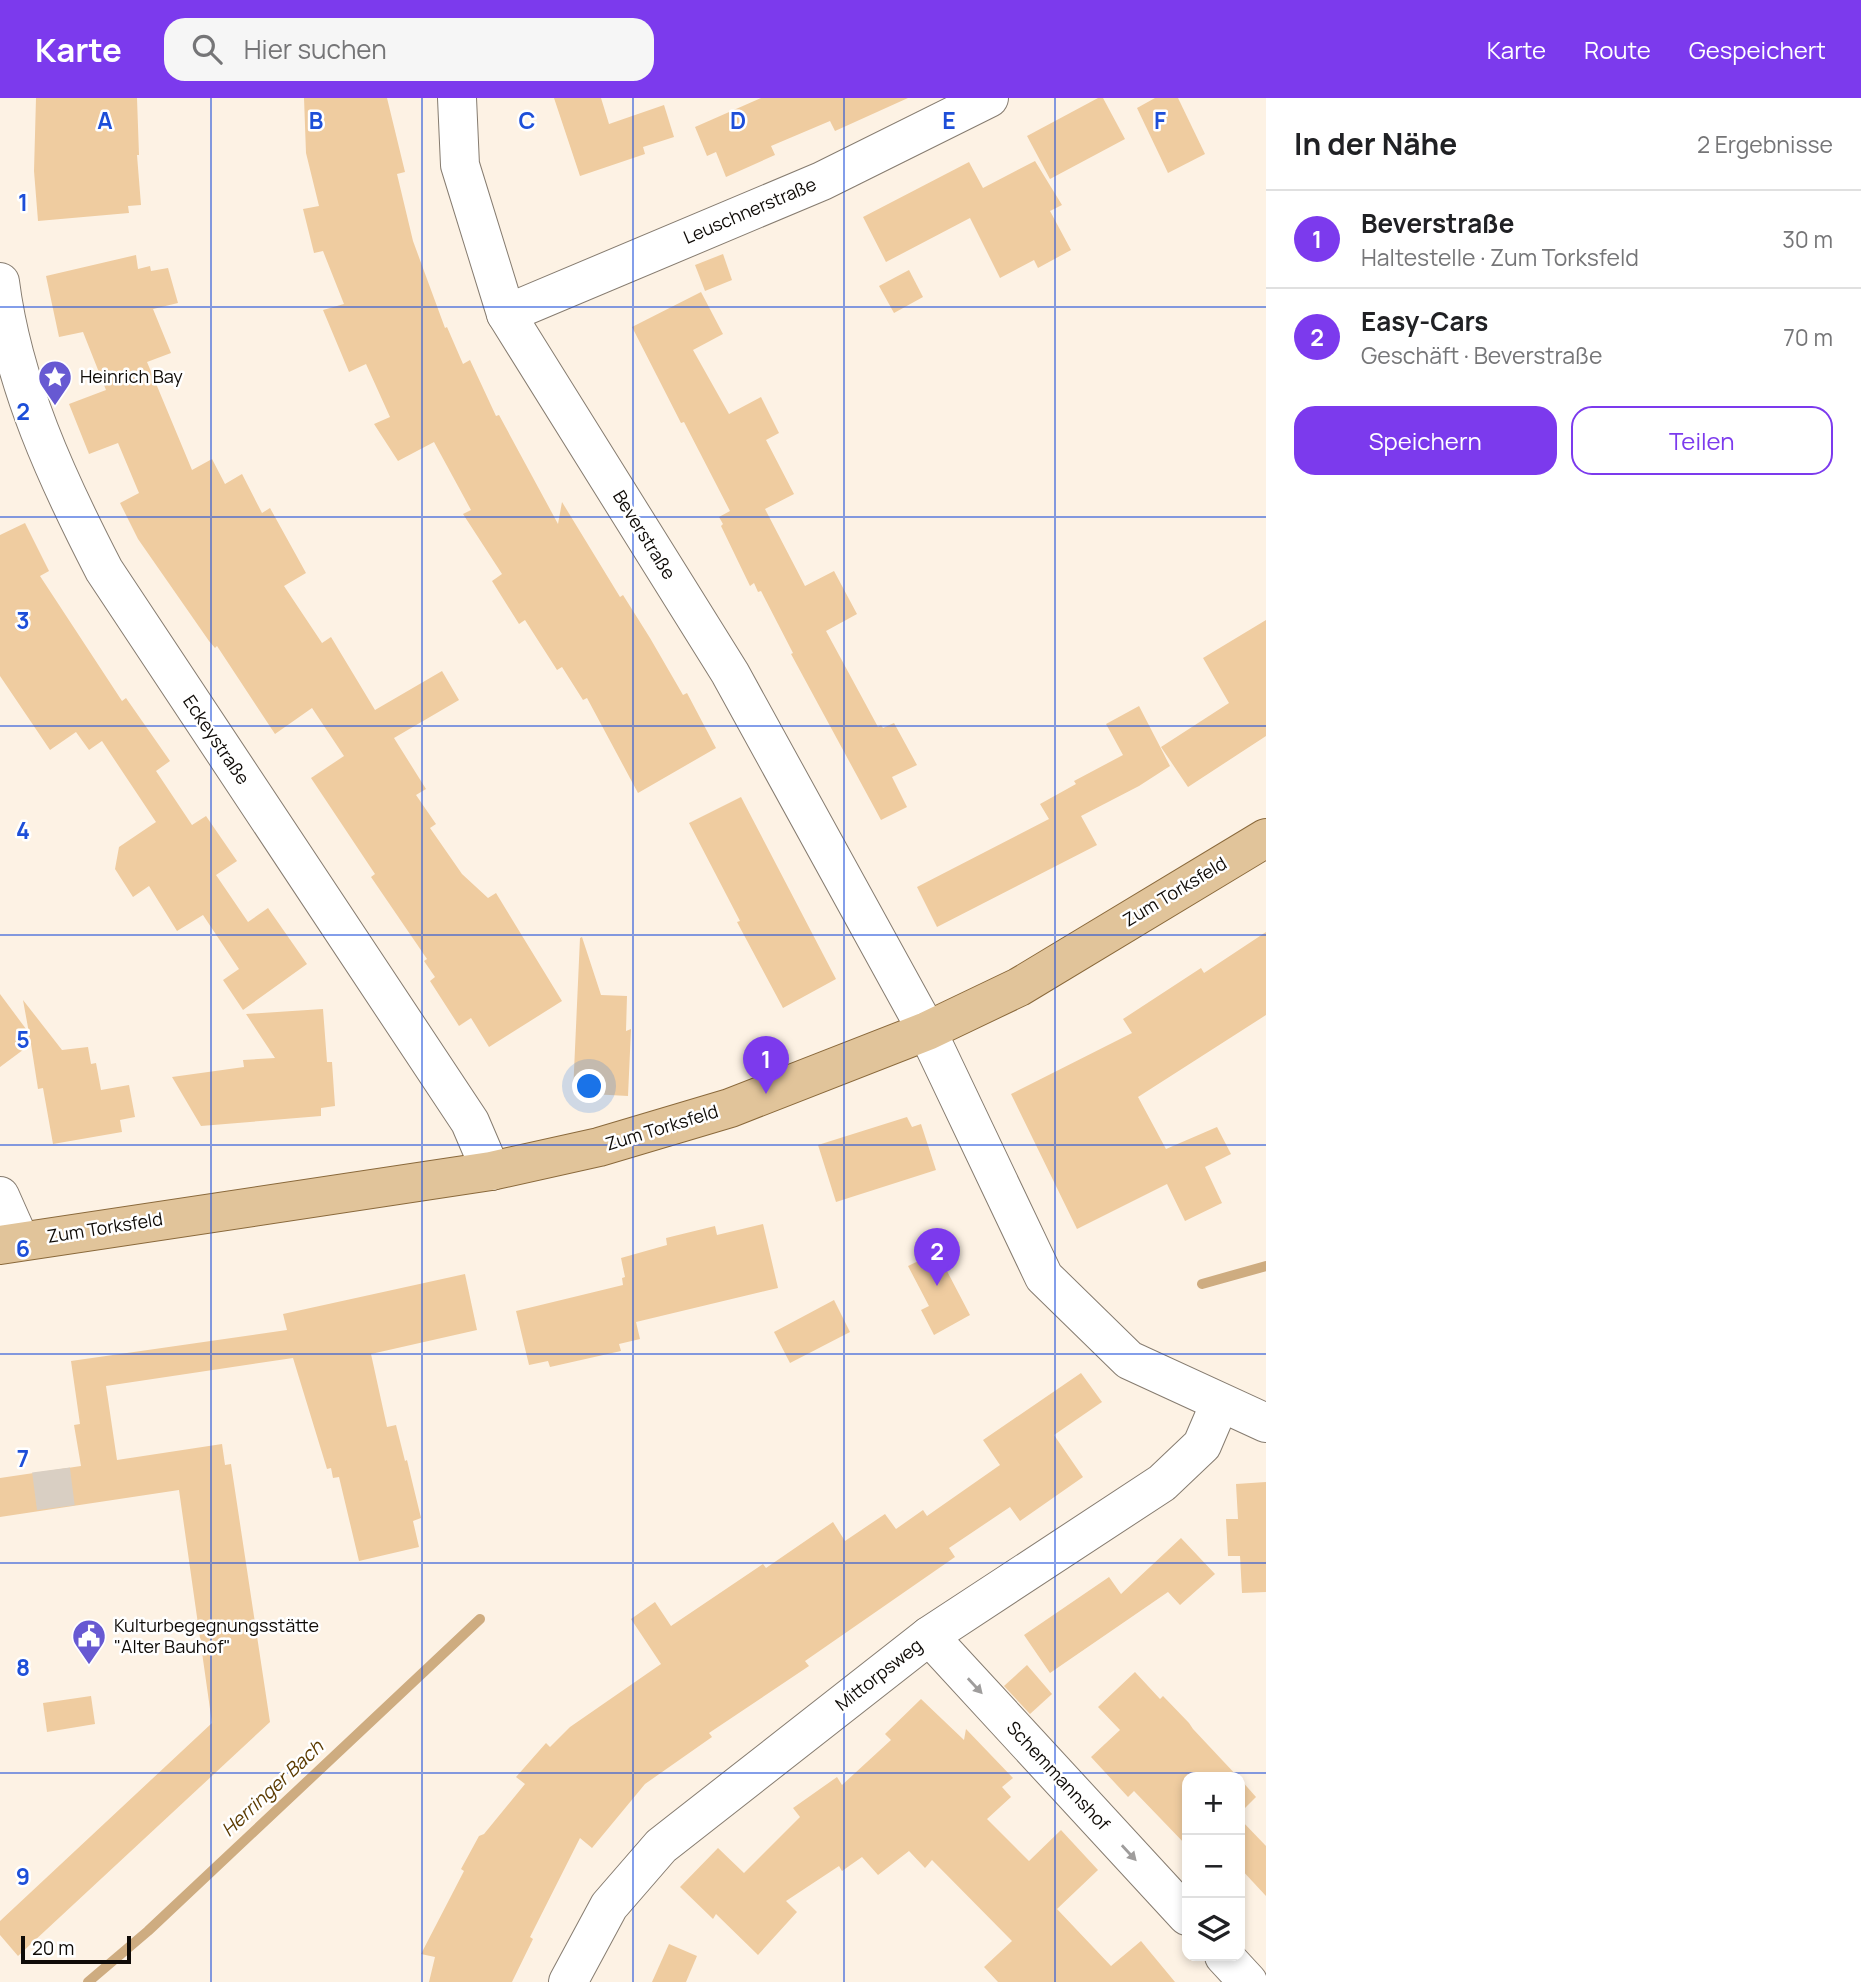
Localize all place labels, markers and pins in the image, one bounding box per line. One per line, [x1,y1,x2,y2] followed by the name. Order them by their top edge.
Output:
[36,358,74,407] place icon: Heinrich Bay
[80,364,183,388] place label: Heinrich Bay
[743,1036,789,1094] pin: 1
[914,1228,960,1286] pin: 2
[114,1613,319,1658] place label: Kulturbegegnungsstätte "Alter Bauhof"
[70,1617,108,1666] public building icon: Kulturbegegnungsstätte "Alter Bauhof"

